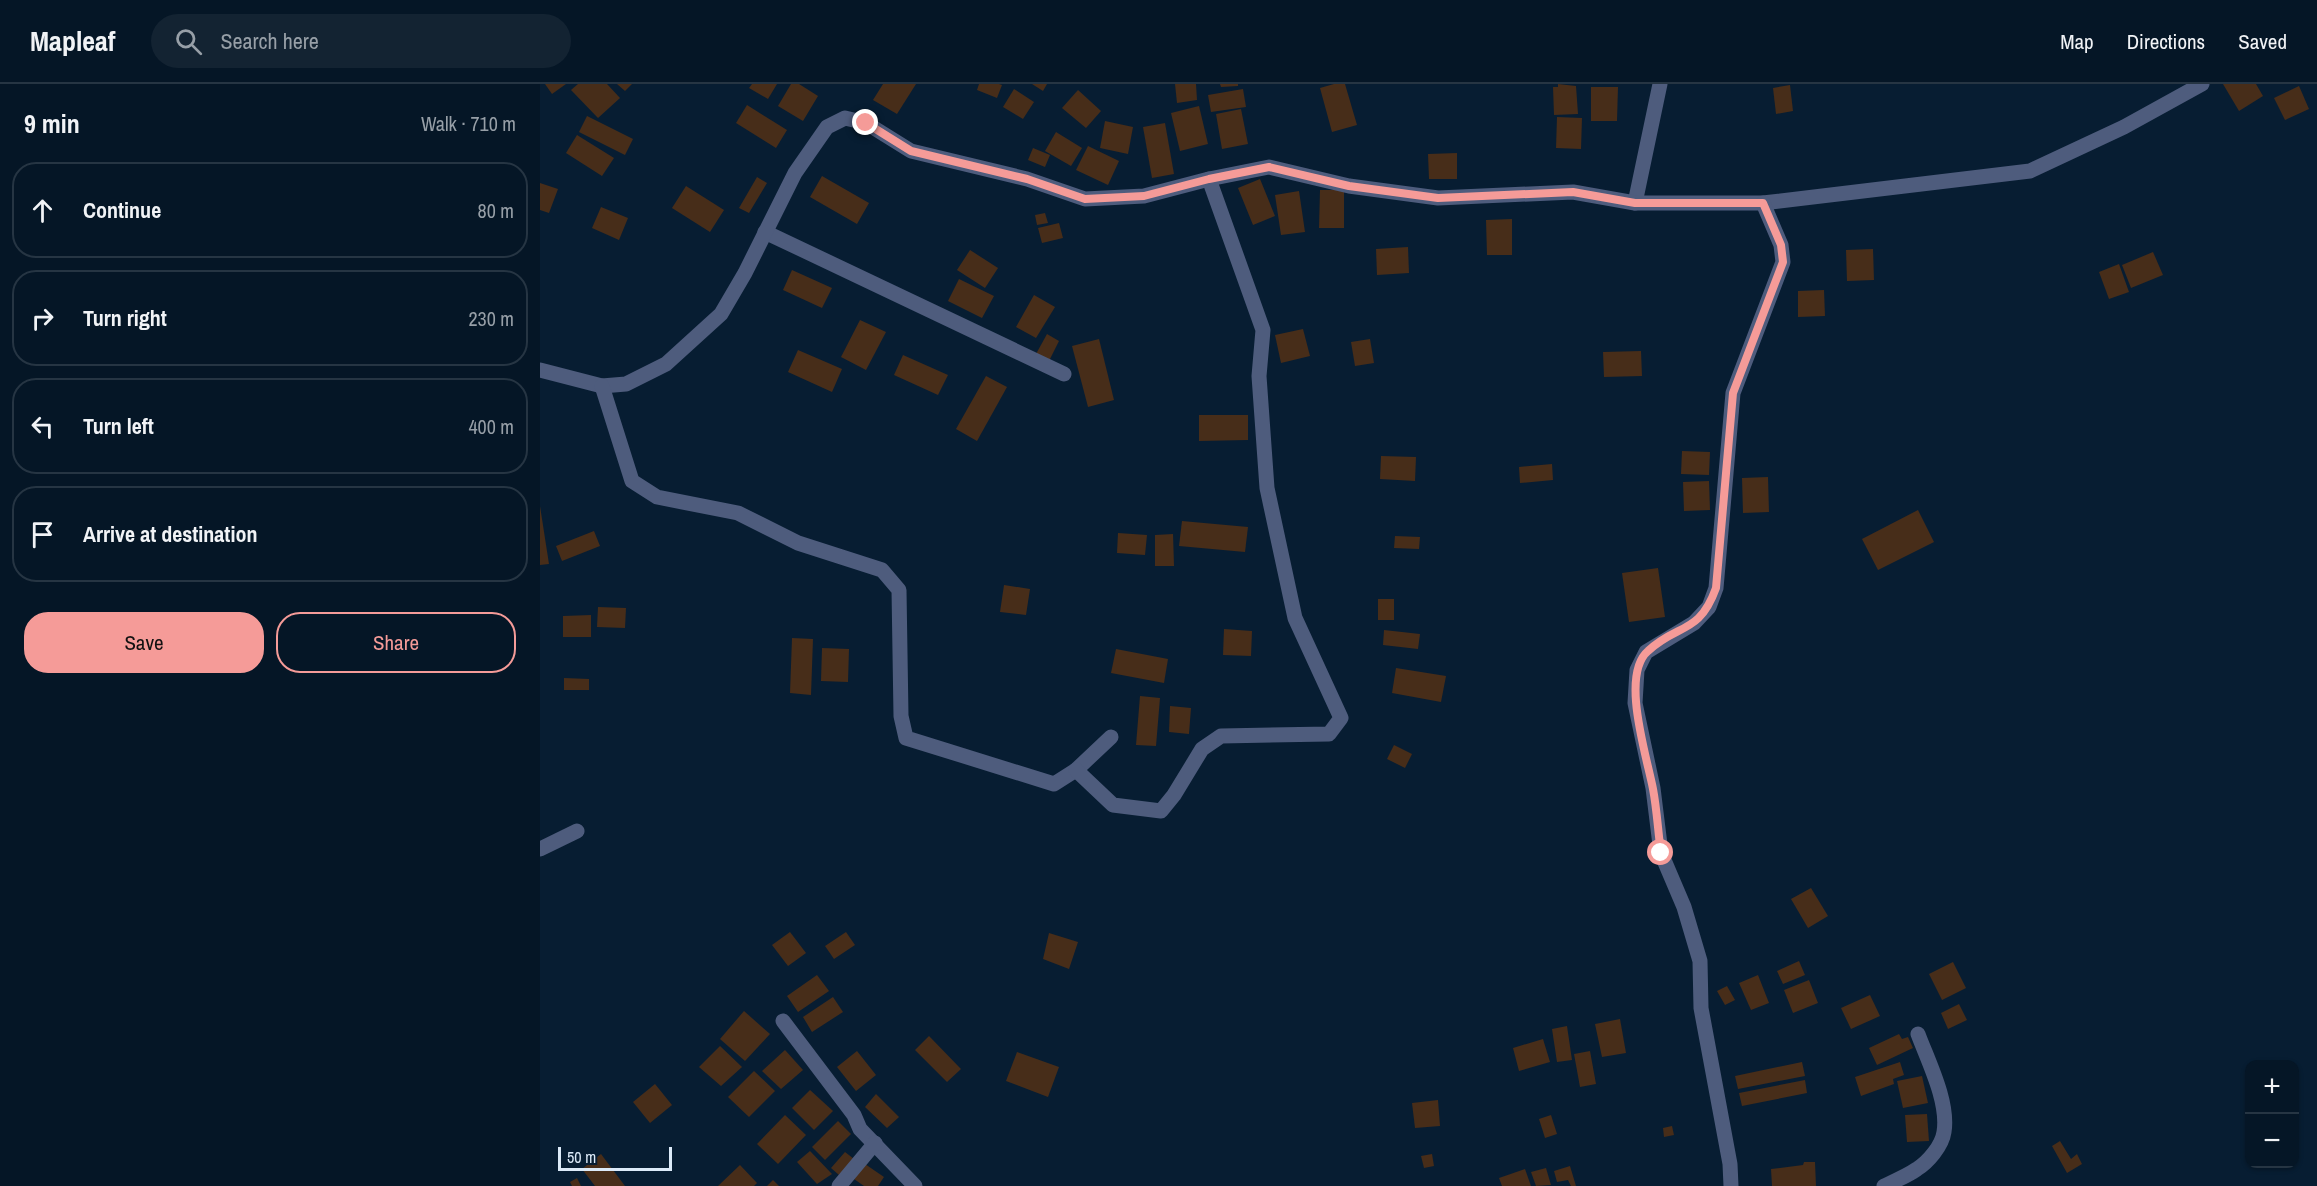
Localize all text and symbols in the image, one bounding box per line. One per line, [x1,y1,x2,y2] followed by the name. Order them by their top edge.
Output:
[151,14,571,68] search box
[30,22,115,60] text: Mapleaf
[172,25,205,58] icon: search
[220,26,319,56] text: Search here
[2060,27,2094,56] text: Map
[2127,27,2205,56] text: Directions
[2238,27,2287,56] text: Saved
[24,106,80,141] text: 9 min
[852,109,878,135] route end
[421,110,516,137] text: Walk · 710 m
[26,194,59,227] icon: ahead
[83,195,161,225] text: Continue
[478,197,514,224] text: 80 m
[26,302,59,335] icon: right
[83,303,167,333] text: Turn right
[468,305,514,332] text: 230 m
[26,410,59,443] icon: left
[83,411,154,441] text: Turn left
[468,413,514,440] text: 400 m
[26,518,59,551] icon: arrive
[83,519,257,549] text: Arrive at destination
[24,612,264,673] button: Save
[276,612,516,673] button: Share
[1647,839,1673,865] route start
[2245,1060,2299,1168] map controls
[2245,1060,2299,1114] button: +
[2245,1114,2299,1168] button: −
[558,1144,672,1172] scale bar
[567,1146,596,1168] text: 50 m

